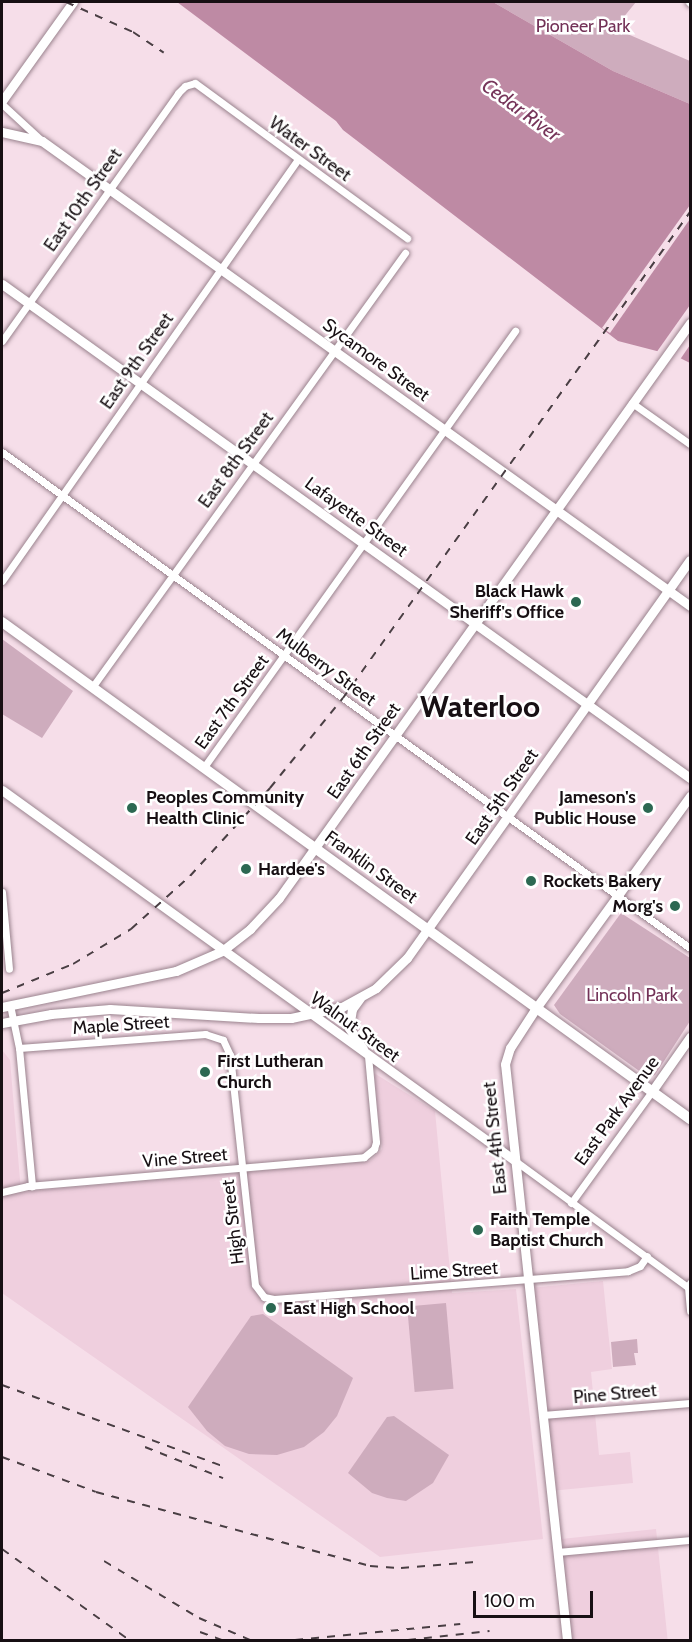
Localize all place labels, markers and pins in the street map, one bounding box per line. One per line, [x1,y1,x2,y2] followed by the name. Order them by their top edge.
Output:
[449,581,564,624] place label: Black Hawk Sheriff's Office
[569,595,583,609] marker: Black Hawk Sheriff's Office
[146,787,304,830] place label: Peoples Community Health Clinic
[534,787,636,830] place label: Jameson's Public House
[123,799,141,817] marker: Peoples Community Health Clinic
[641,801,655,815] marker: Jameson's Public House
[258,858,325,880] place label: Hardee's
[239,862,253,876] marker: Hardee's
[543,870,661,892] place label: Rockets Bakery
[524,874,538,888] marker: Rockets Bakery
[612,895,663,917] place label: Morg's
[668,899,682,913] marker: Morg's
[217,1051,323,1094] place label: First Lutheran Church
[198,1065,212,1079] marker: First Lutheran Church
[490,1209,603,1252] place label: Faith Temple Baptist Church
[471,1223,485,1237] marker: Faith Temple Baptist Church
[283,1297,414,1319] place label: East High School
[264,1301,278,1315] marker: East High School

